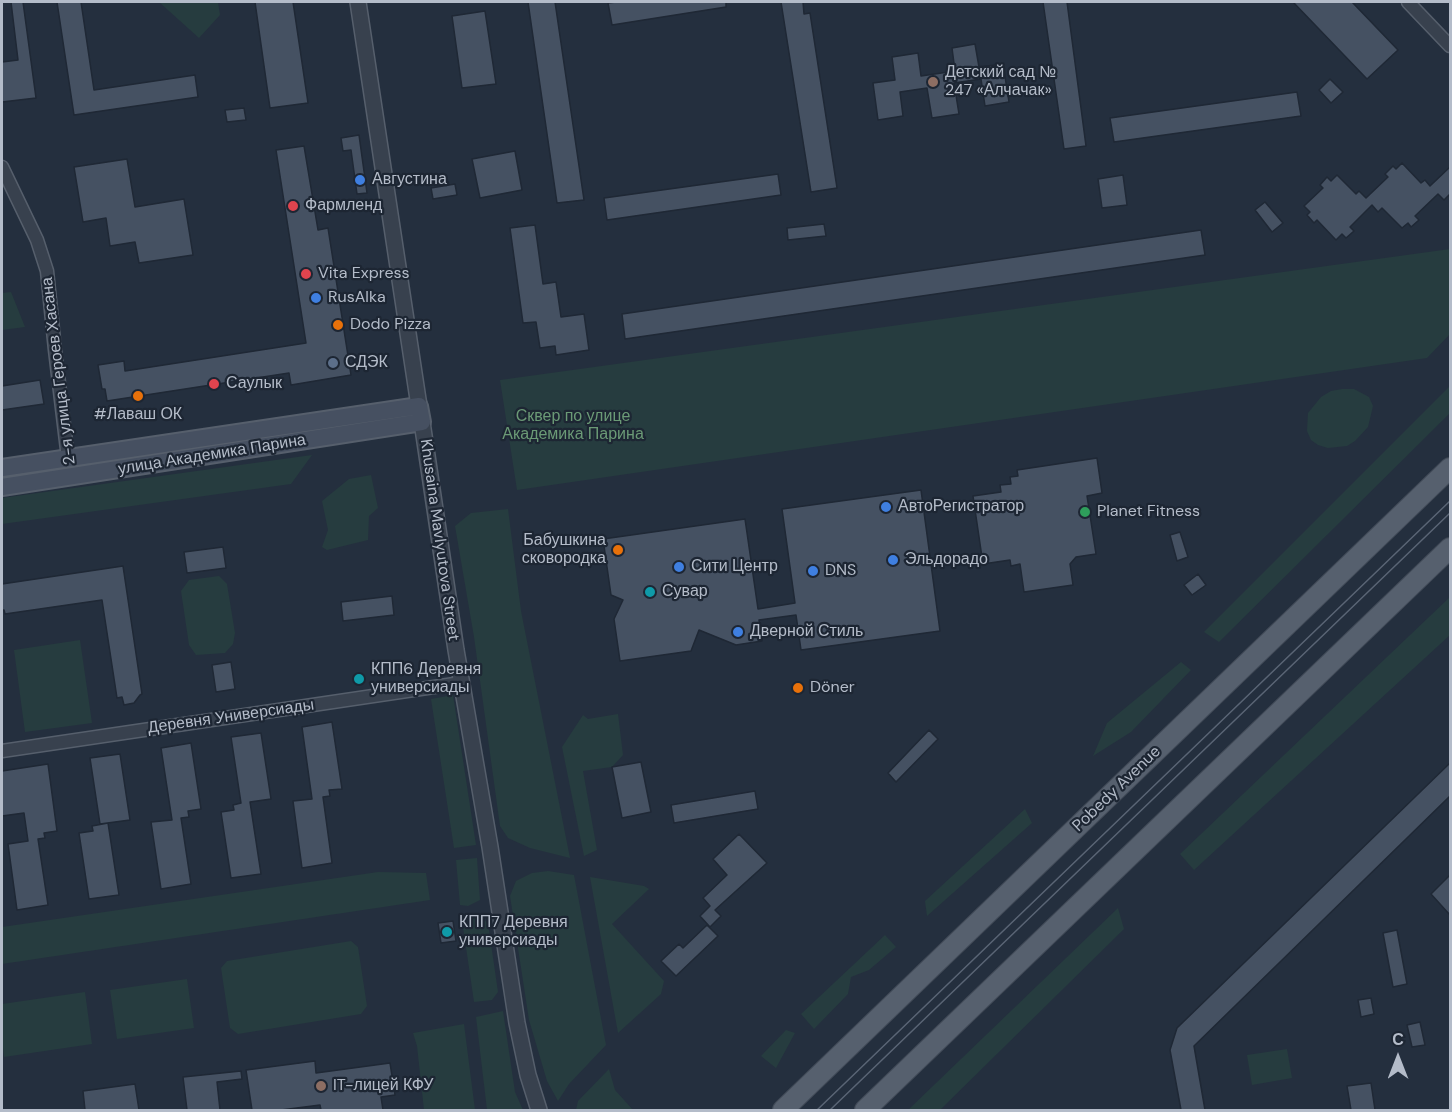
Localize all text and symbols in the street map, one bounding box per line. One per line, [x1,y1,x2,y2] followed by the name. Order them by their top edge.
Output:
[945,63,1056,101] place label: Детский сад № 247 «Алчачак»
[926,75,940,89] marker: Детский сад № 247 «Алчачак»
[372,170,447,190] place label: Августина
[353,173,367,187] marker: Августина
[305,196,382,216] place label: Фармленд
[286,199,300,213] marker: Фармленд
[318,264,410,284] place label: Vita Express
[299,267,313,281] marker: Vita Express
[38,276,80,466] street label: 2-я улица Героев Хасана
[328,288,386,308] place label: RusAlka
[309,291,323,305] marker: RusAlka
[350,315,431,335] place label: Dodo Pizza
[331,318,345,332] marker: Dodo Pizza
[345,353,388,373] place label: СДЭК
[326,356,340,370] marker: СДЭК
[226,374,282,394] place label: Саулык
[207,377,221,391] marker: Саулык
[131,389,145,403] marker: #Лаваш ОК
[94,405,182,425] place label: #Лаваш ОК
[502,407,644,445] park label: Сквер по улице Академика Парина
[117,431,307,479] street label: улица Академика Парина
[415,438,463,642] street label: Khusaina Mavlyutova Street
[898,497,1024,517] place label: АвтоРегистратор
[879,500,893,514] marker: АвтоРегистратор
[1097,502,1200,522] place label: Planet Fitness
[1078,505,1092,519] marker: Planet Fitness
[522,531,606,569] place label: Бабушкина сковородка
[611,543,625,557] marker: Бабушкина сковородка
[905,550,988,570] place label: Эльдорадо
[886,553,900,567] marker: Эльдорадо
[691,557,778,577] place label: Сити Центр
[672,560,686,574] marker: Сити Центр
[825,561,856,581] place label: DNS
[806,564,820,578] marker: DNS
[662,582,708,602] place label: Сувар
[643,585,657,599] marker: Сувар
[750,622,863,642] place label: Дверной Стиль
[731,625,745,639] marker: Дверной Стиль
[371,660,481,698] place label: КПП6 Деревня универсиады
[352,672,366,686] marker: КПП6 Деревня универсиады
[810,678,855,698] place label: Döner
[791,681,805,695] marker: Döner
[147,696,315,738] street label: Деревня Универсиады
[1069,742,1165,836] street label: Pobedy Avenue
[459,913,568,951] place label: КПП7 Деревня универсиады
[440,925,454,939] marker: КПП7 Деревня универсиады
[1368,1028,1428,1088] north arrow
[1392,1029,1404,1050] text: С
[333,1076,433,1096] place label: IT-лицей КФУ
[314,1079,328,1093] marker: IT-лицей КФУ

